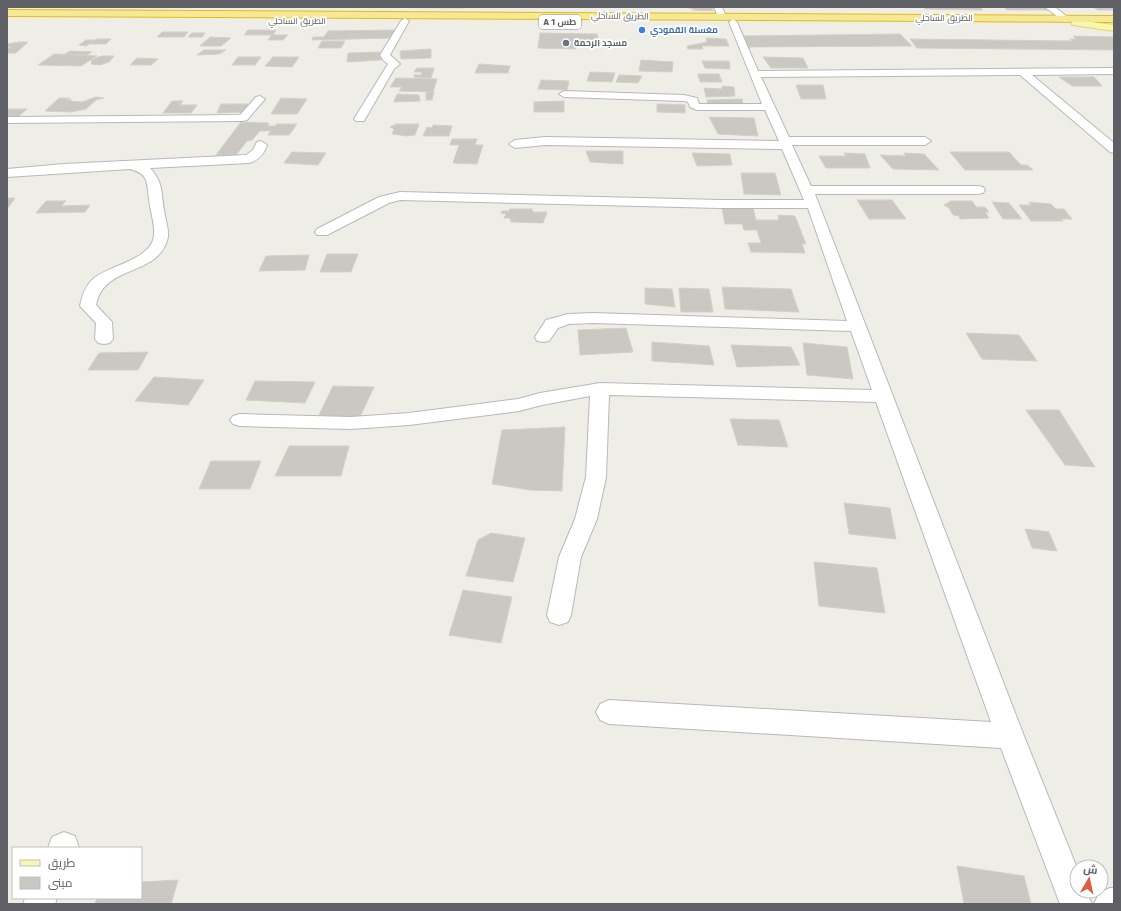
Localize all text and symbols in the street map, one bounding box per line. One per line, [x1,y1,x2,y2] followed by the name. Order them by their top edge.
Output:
[591,10,649,24] street label: الطريق الساحلي
[915,13,973,25] street label: الطريق الساحلي
[539,15,581,29] road number: A 1 طس
[268,16,326,28] street label: الطريق الساحلي
[637,25,647,35] marker: مغسلة القمودي
[650,25,718,38] place label: مغسلة القمودي
[561,38,571,48] marker: مسجد الرحمة
[574,38,627,49] place label: مسجد الرحمة
[12,847,142,899] legend
[48,856,76,870] text: طريق
[1069,859,1109,899] north arrow
[1082,862,1098,877] text: ش
[48,876,73,890] text: مبنى

